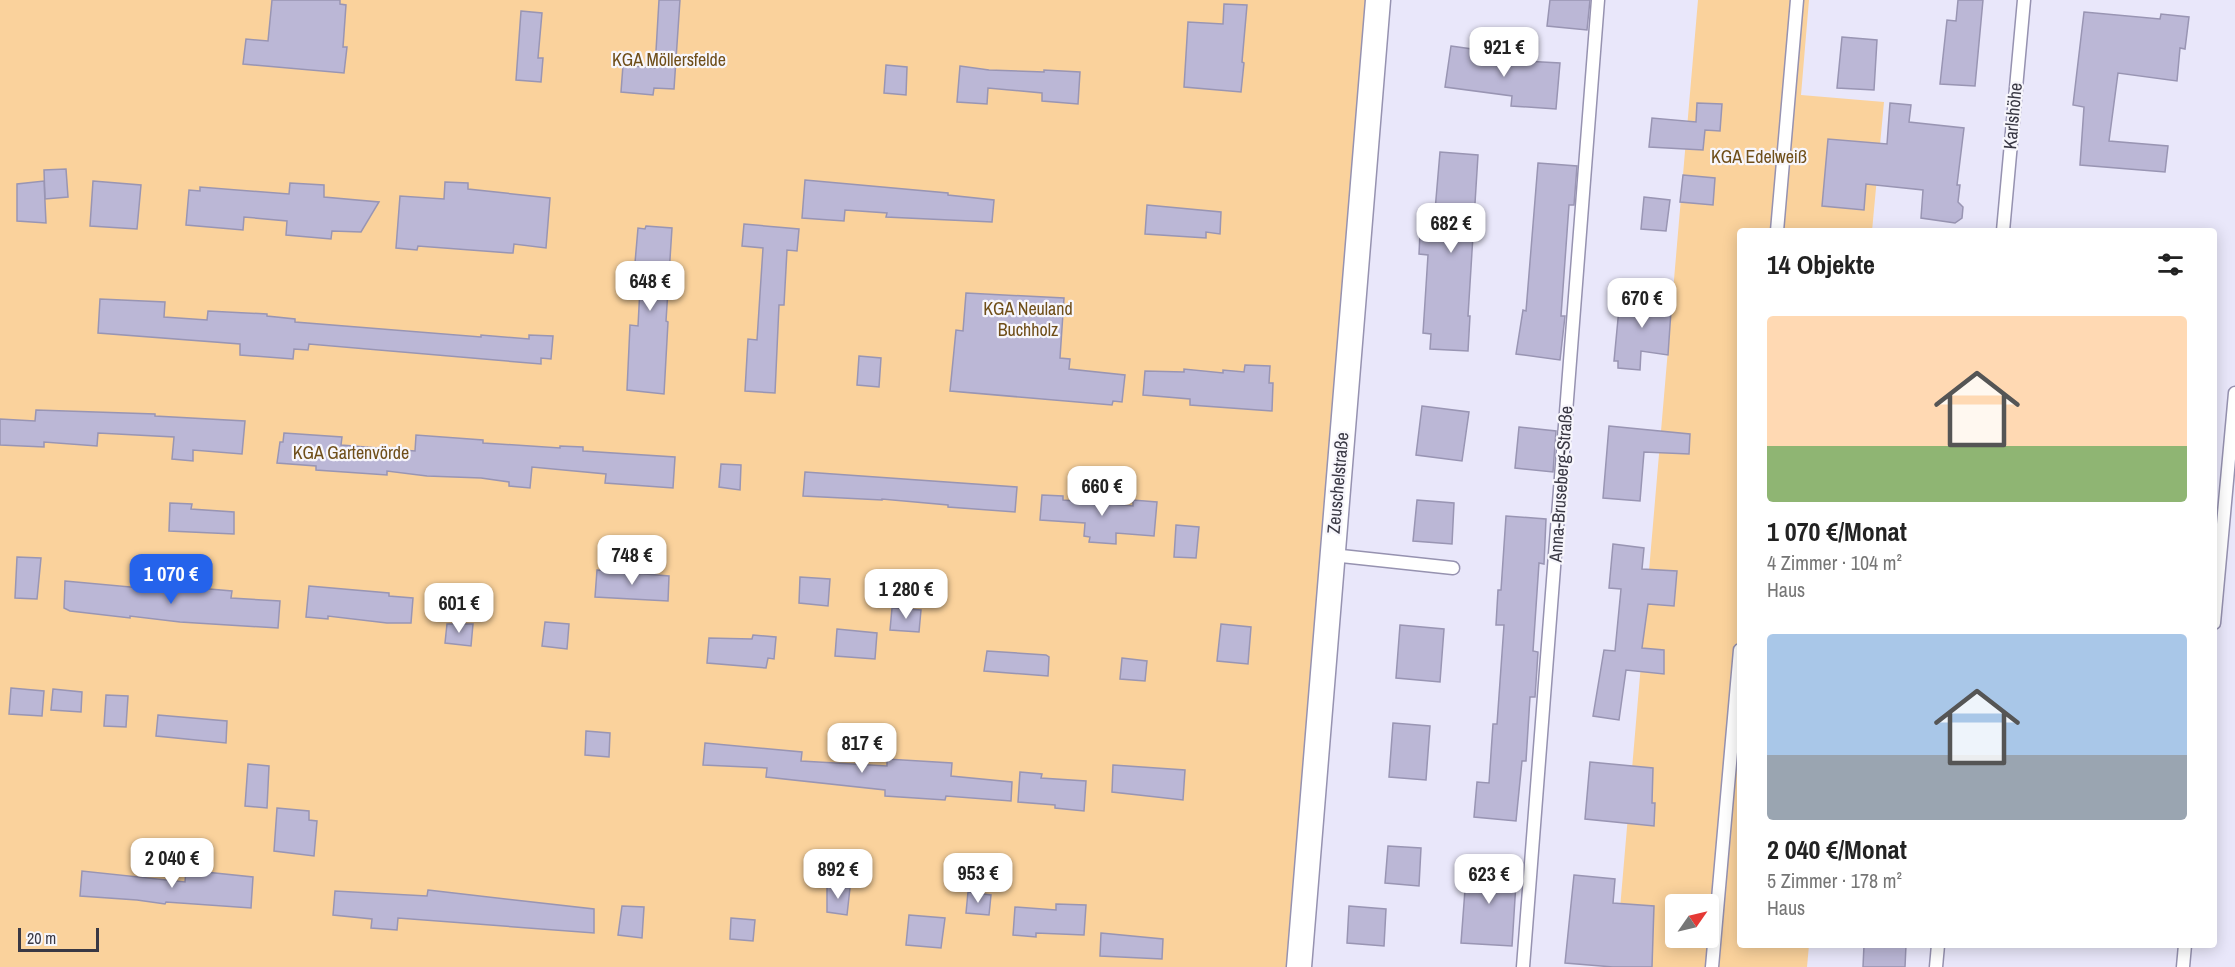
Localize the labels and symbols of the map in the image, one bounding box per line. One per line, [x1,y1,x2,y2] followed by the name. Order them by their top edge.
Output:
[1462,27,1546,78] pin: 921 €
[612,47,726,72] park label: KGA Möllersfelde
[1997,82,2028,150] street label: Karlshöhe
[1711,144,1807,169] park label: KGA Edelweiß
[1409,203,1493,254] pin: 682 €
[608,261,692,312] pin: 648 €
[1600,278,1684,329] pin: 670 €
[983,296,1073,342] park label: KGA Neuland Buchholz
[1542,405,1578,564] street label: Anna-Bruseberg-Straße
[1321,431,1354,535] street label: Zeuschelstraße
[293,440,409,465] park label: KGA Gartenvörde
[1060,466,1144,517] pin: 660 €
[590,535,674,586] pin: 748 €
[116,554,226,605] pin: 1 070 €
[851,569,961,620] pin: 1 280 €
[417,583,501,634] pin: 601 €
[820,723,904,774] pin: 817 €
[117,838,227,889] pin: 2 040 €
[796,849,880,900] pin: 892 €
[936,853,1020,904] pin: 953 €
[1447,854,1531,905] pin: 623 €
[1665,894,1719,948] north arrow
[18,925,99,952] scale bar

